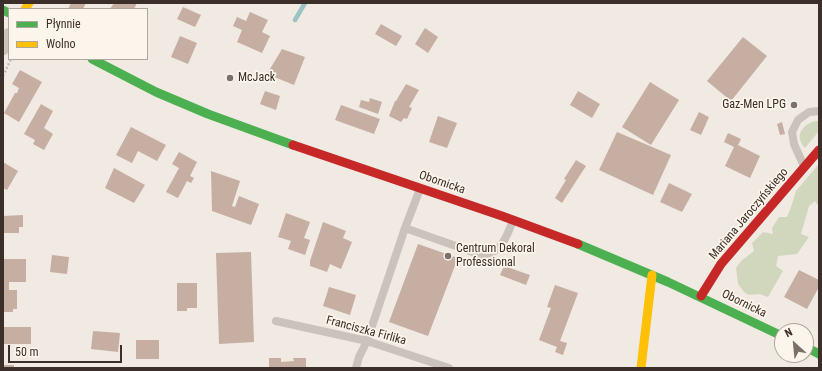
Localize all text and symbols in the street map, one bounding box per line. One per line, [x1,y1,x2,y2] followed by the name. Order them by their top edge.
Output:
[8,8,148,60] legend
[46,17,81,31] text: Płynnie
[46,37,76,51] text: Wolno
[238,71,275,85] place label: McJack
[225,73,235,83] marker: McJack
[722,98,786,112] place label: Gaz-Men LPG
[789,100,799,110] marker: Gaz-Men LPG
[706,165,792,263] street label: Mariana Jaroczyńskiego
[417,168,467,198] street label: Obornicka
[456,242,535,270] place label: Centrum Dekoral Professional
[443,251,453,261] marker: Centrum Dekoral Professional
[719,287,769,321] street label: Obornicka
[324,313,408,349] street label: Franciszka Firlika
[774,323,814,363] north arrow
[783,325,795,340] text: N
[10,337,124,363] scale bar
[15,345,39,359] text: 50 m

